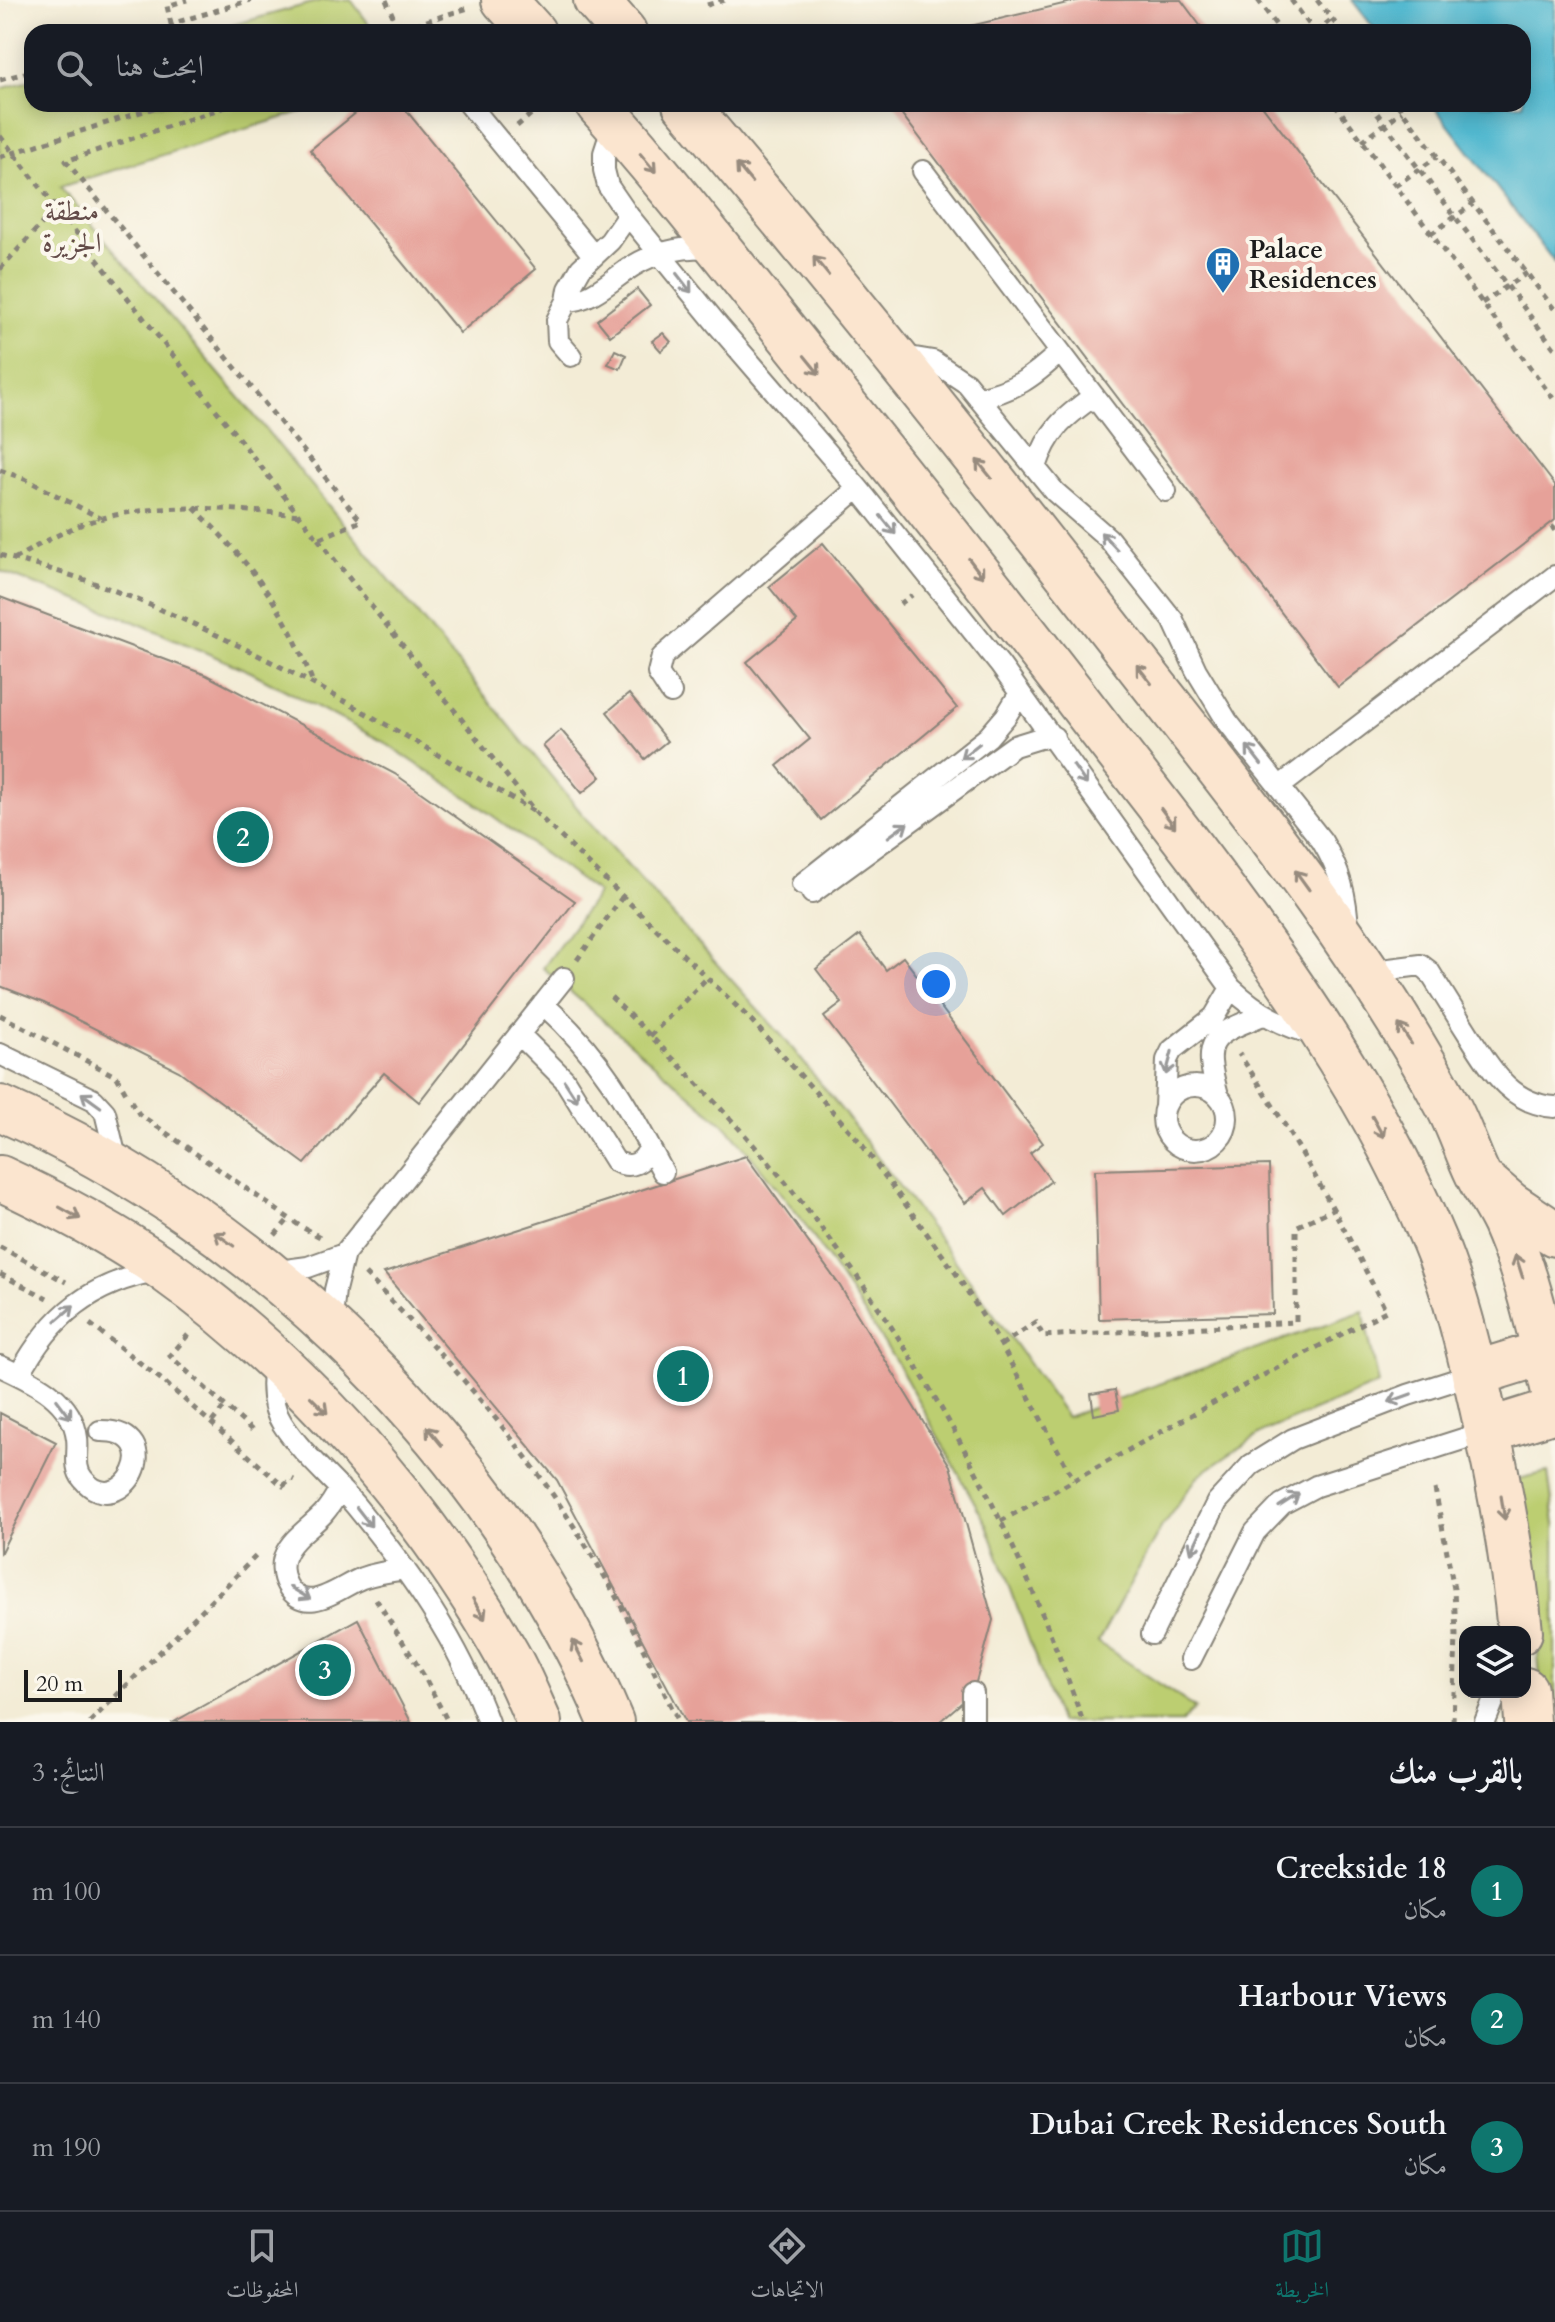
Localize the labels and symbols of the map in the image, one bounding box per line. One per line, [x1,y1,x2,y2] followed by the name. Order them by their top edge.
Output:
[639,153,657,173] one-way arrow
[735,163,753,184] one-way arrow
[42,192,102,262] district label: منطقة الجزيرة
[1249,232,1377,297] place label: Palace Residences
[1204,245,1242,295] building icon: Palace Residences
[813,256,830,277] one-way arrow
[676,272,693,293] one-way arrow
[804,354,821,375] one-way arrow
[975,459,993,480] one-way arrow
[879,514,896,535] one-way arrow
[1099,531,1118,551] one-way arrow
[967,556,984,578] one-way arrow
[1136,664,1153,685] one-way arrow
[960,742,981,760] one-way arrow
[1245,745,1262,766] one-way arrow
[1072,764,1088,786] one-way arrow
[217,807,269,867] pin: 2
[1159,807,1176,829] one-way arrow
[886,822,908,839] one-way arrow
[1294,870,1311,891] one-way arrow
[916,964,956,1004] your location
[1397,1023,1414,1045] one-way arrow
[1161,1050,1176,1075] one-way arrow
[564,1079,580,1102] one-way arrow
[81,1092,102,1109] one-way arrow
[1370,1115,1386,1138] one-way arrow
[57,1206,81,1222] one-way arrow
[214,1231,236,1247] one-way arrow
[1511,1254,1526,1279] one-way arrow
[55,1304,75,1322] one-way arrow
[657,1346,709,1406] pin: 1
[1388,1392,1413,1407] one-way arrow
[309,1395,329,1414] one-way arrow
[55,1398,72,1419] one-way arrow
[425,1426,443,1447] one-way arrow
[1277,1492,1300,1508] one-way arrow
[1496,1494,1511,1520] one-way arrow
[355,1506,373,1527] one-way arrow
[1188,1530,1203,1554] one-way arrow
[288,1585,310,1601] one-way arrow
[472,1597,488,1620] one-way arrow
[299,1640,351,1700] pin: 3
[569,1640,585,1664] one-way arrow
[24,1666,122,1702] scale bar

